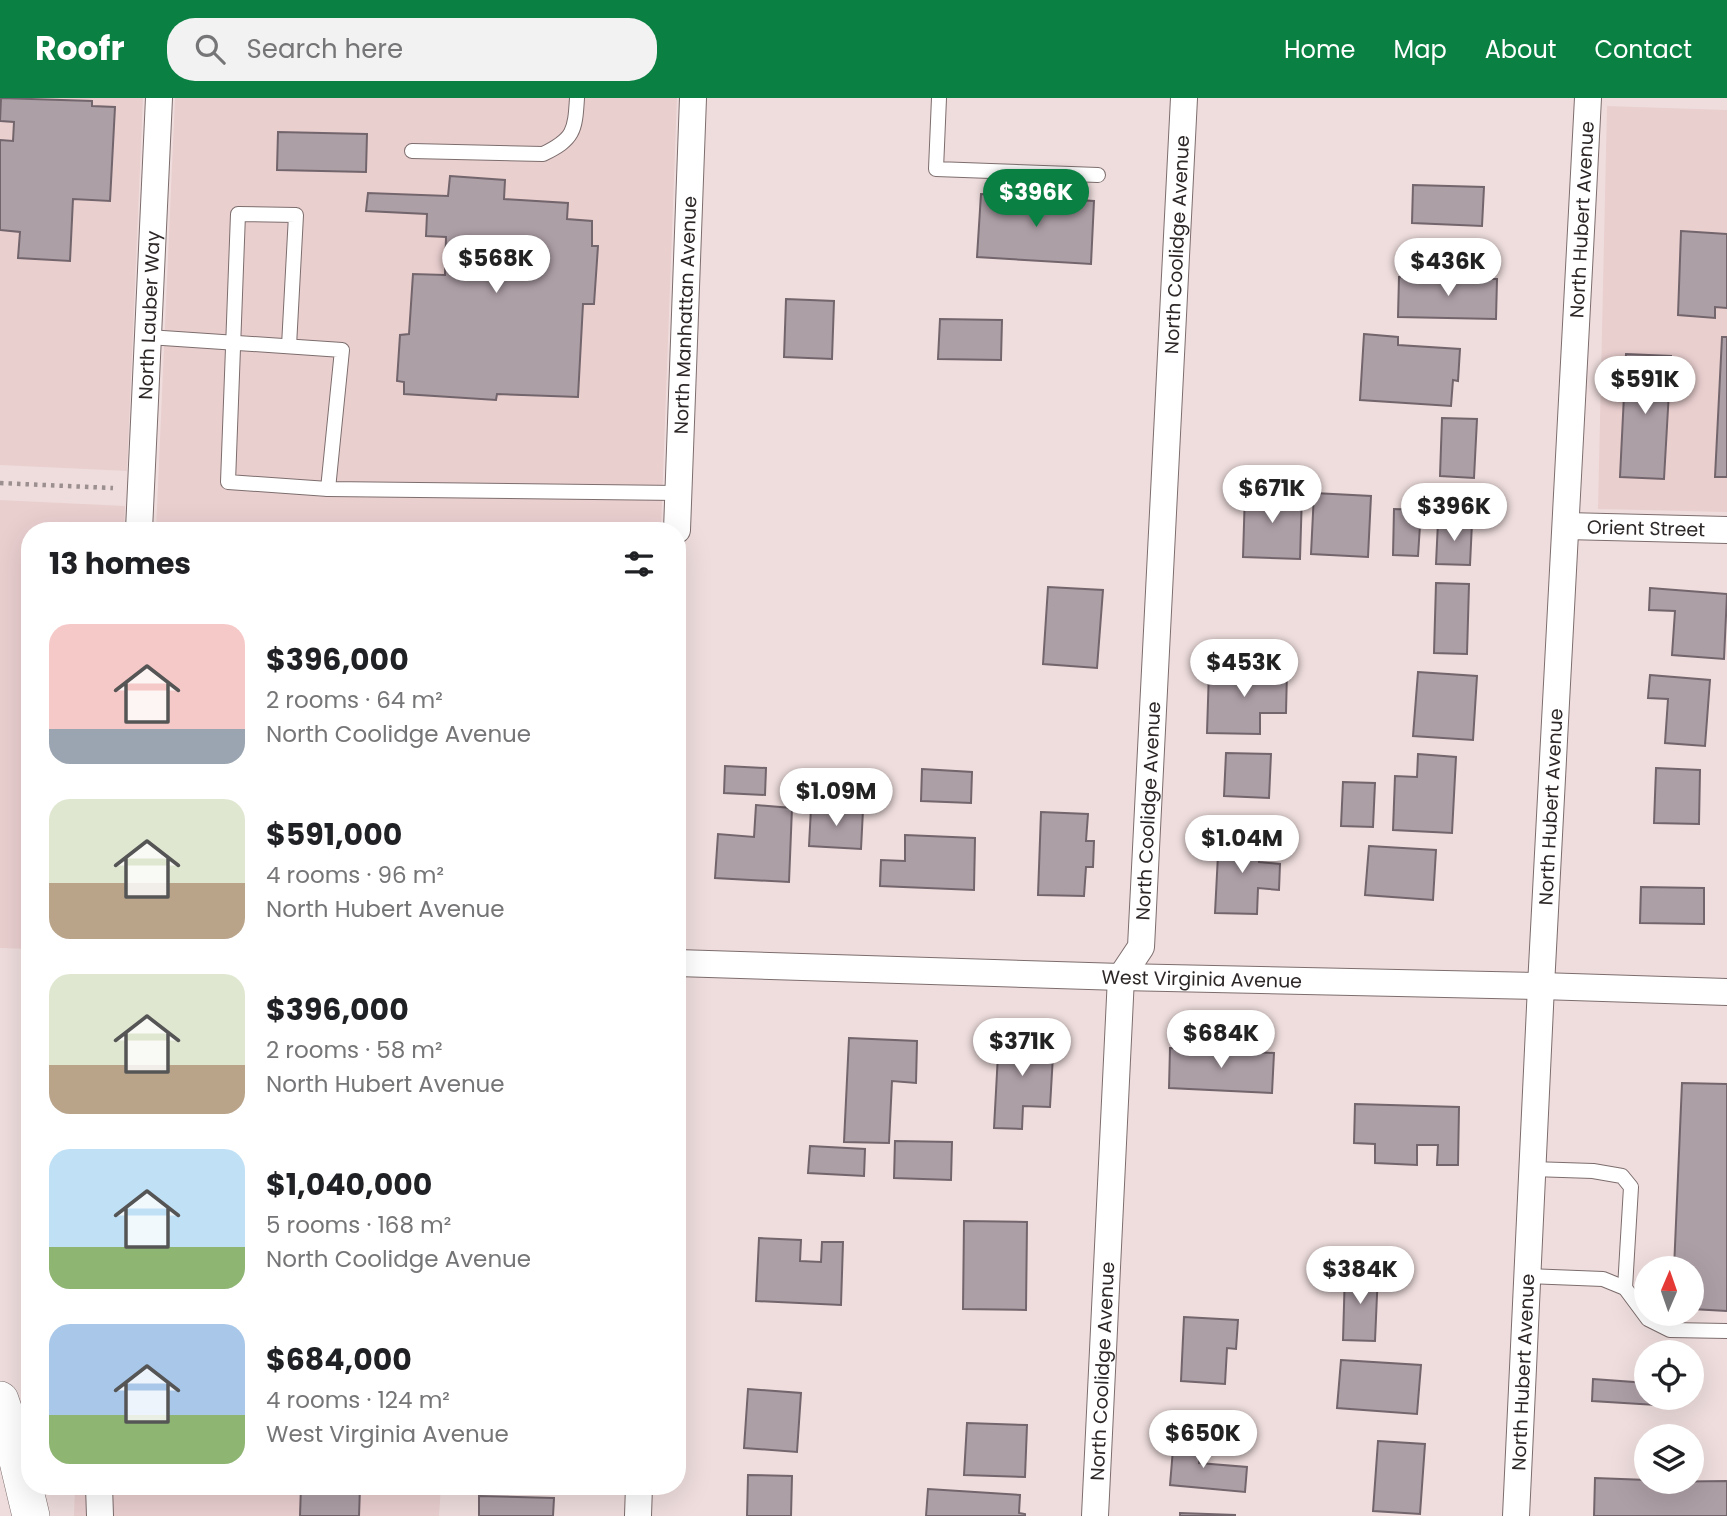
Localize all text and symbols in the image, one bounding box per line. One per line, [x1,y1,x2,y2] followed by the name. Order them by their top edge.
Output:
[167,18,657,81] search box
[35,25,125,72] text: Roofr
[191,30,229,68] icon: search
[247,31,403,67] text: Search here
[1284,33,1356,66] text: Home
[1394,33,1447,66] text: Map
[1485,33,1556,66] text: About
[1594,33,1692,66] text: Contact
[1563,120,1601,319] street label: North Hubert Avenue
[1158,134,1196,355] street label: North Coolidge Avenue
[987,170,1085,229] pin: $396K
[999,176,1073,208] text: $396K
[668,195,703,435] street label: North Manhattan Avenue
[132,230,167,400] street label: North Lauber Way
[447,236,545,295] pin: $568K
[1399,238,1497,298] pin: $436K
[458,242,534,274] text: $568K
[1410,245,1486,277] text: $436K
[1596,356,1694,416] pin: $591K
[1611,363,1679,395] text: $591K
[1223,466,1321,525] pin: $671K
[1239,472,1305,504] text: $671K
[1405,484,1503,543] pin: $396K
[1417,490,1491,522] text: $396K
[1586,514,1706,543] street label: Orient Street
[49,542,191,585] text: 13 homes
[620,545,658,583] icon: filters
[266,638,409,681] text: $396,000
[1195,640,1293,699] pin: $453K
[1206,646,1282,678] text: $453K
[105,652,189,736] icon: home
[266,684,443,716] text: 2 rooms · 64 m²
[1129,701,1167,921] street label: North Coolidge Avenue
[1532,708,1570,906] street label: North Hubert Avenue
[266,718,531,750] text: North Coolidge Avenue
[779,768,893,828] pin: $1.09M
[796,775,876,807] text: $1.09M
[266,813,402,856] text: $591,000
[1185,816,1299,875] pin: $1.04M
[1201,822,1283,854] text: $1.04M
[105,827,189,911] icon: home
[266,859,444,891] text: 4 rooms · 96 m²
[266,893,505,925] text: North Hubert Avenue
[1101,963,1302,995] street label: West Virginia Avenue
[266,988,409,1031] text: $396,000
[105,1002,189,1086] icon: home
[1172,1010,1270,1070] pin: $684K
[1183,1017,1259,1049] text: $684K
[973,1018,1071,1078] pin: $371K
[989,1025,1055,1057] text: $371K
[266,1034,443,1066] text: 2 rooms · 58 m²
[266,1068,505,1100] text: North Hubert Avenue
[266,1163,432,1206] text: $1,040,000
[105,1177,189,1261] icon: home
[266,1209,451,1241] text: 5 rooms · 168 m²
[266,1243,531,1275] text: North Coolidge Avenue
[1311,1246,1409,1306] pin: $384K
[1322,1253,1398,1285] text: $384K
[1634,1256,1704,1326] north arrow
[1634,1256,1704,1494] map controls
[1084,1261,1121,1481] street label: North Coolidge Avenue
[1505,1273,1541,1471] street label: North Hubert Avenue
[266,1338,412,1381] text: $684,000
[1634,1340,1704,1410] button: locate
[105,1352,189,1436] icon: home
[266,1384,450,1416] text: 4 rooms · 124 m²
[1154,1410,1252,1470] pin: $650K
[1165,1417,1241,1449] text: $650K
[266,1418,509,1450] text: West Virginia Avenue
[1634,1424,1704,1494] button: layers

